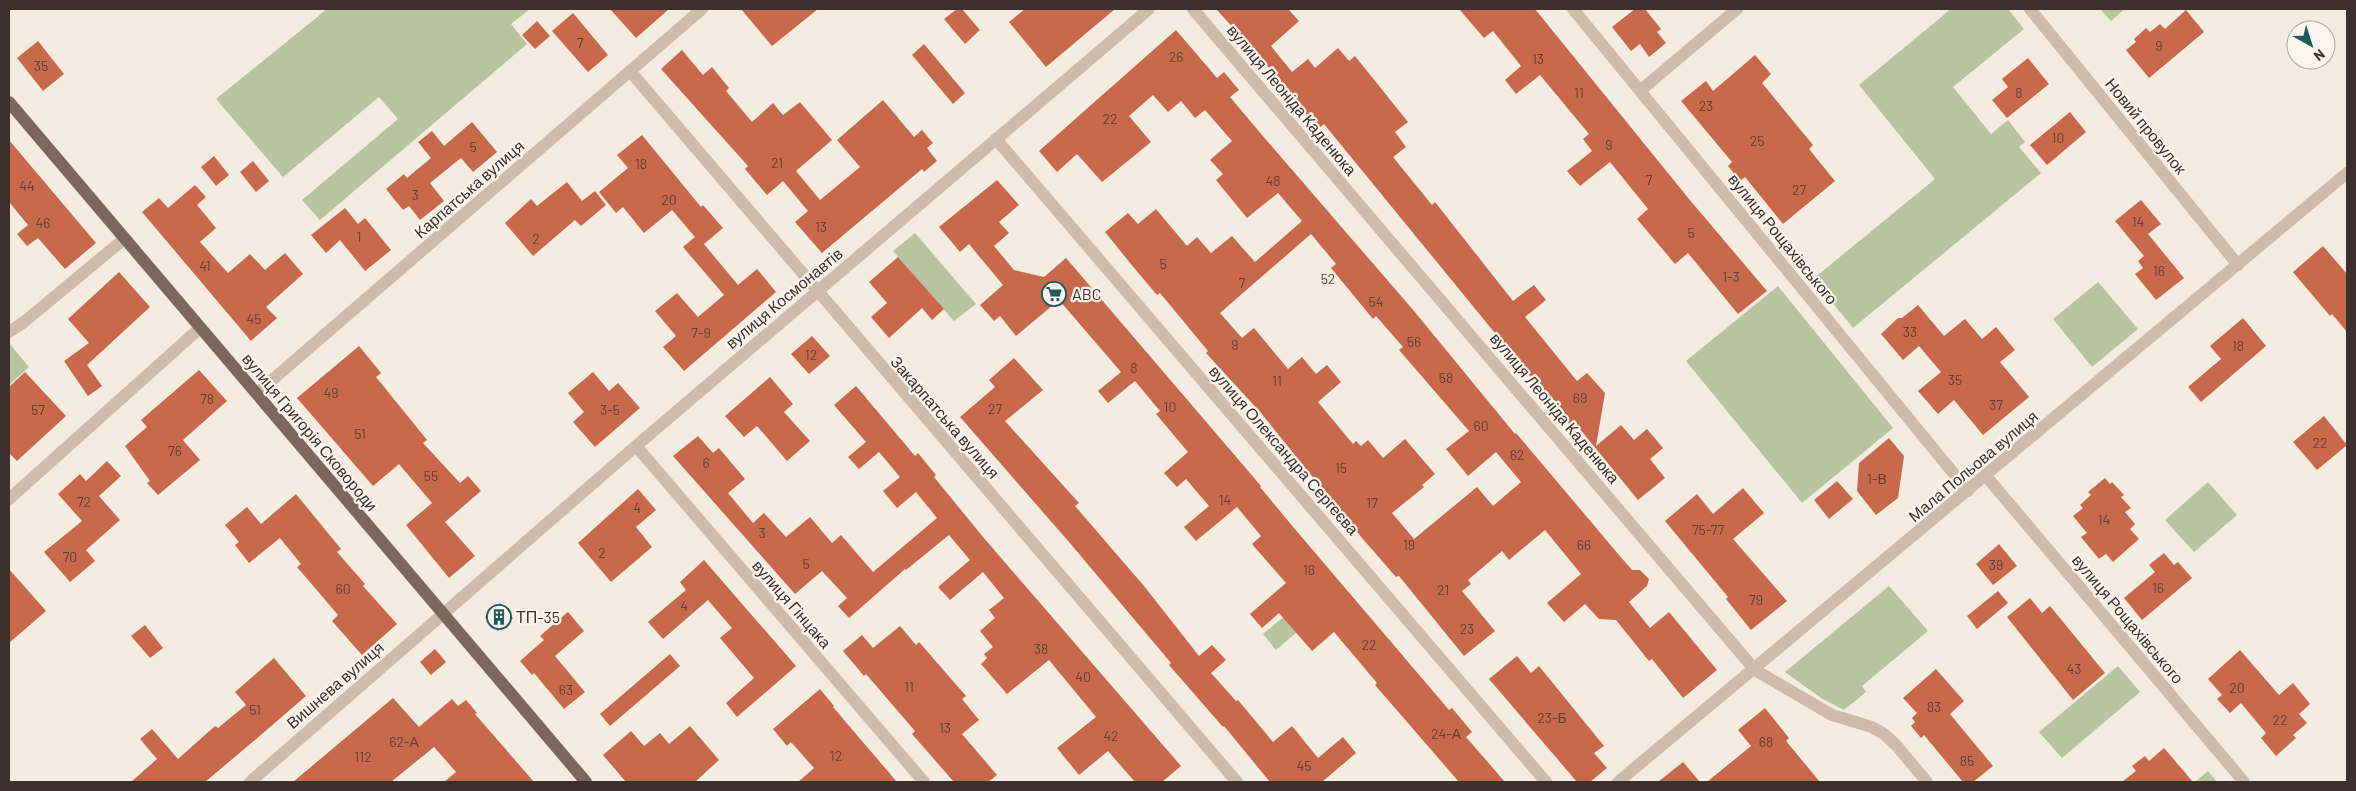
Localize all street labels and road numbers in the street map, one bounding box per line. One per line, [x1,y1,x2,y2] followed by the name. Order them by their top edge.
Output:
[1224,21,1361,179] street label: вулиця Леоніда Каденюка
[2102,74,2191,178] street label: Новий провулок
[410,136,527,241] street label: Карпатська вулиця
[1725,169,1842,308] street label: вулиця Рощахівського
[721,243,846,352] street label: вулиця Космонавтів
[1487,329,1624,487] street label: вулиця Леоніда Каденюка
[239,349,382,514] street label: вулиця Григорія Сковороди
[887,352,1004,482] street label: Закарпатська вулиця
[1206,361,1363,538] street label: вулиця Олександра Сергеєва
[1904,406,2041,525] street label: Мала Польова вулиця
[2069,550,2188,687] street label: вулиця Рощахівського
[749,556,836,652] street label: вулиця Гінцака
[282,637,387,732] street label: Вишнева вулиця

